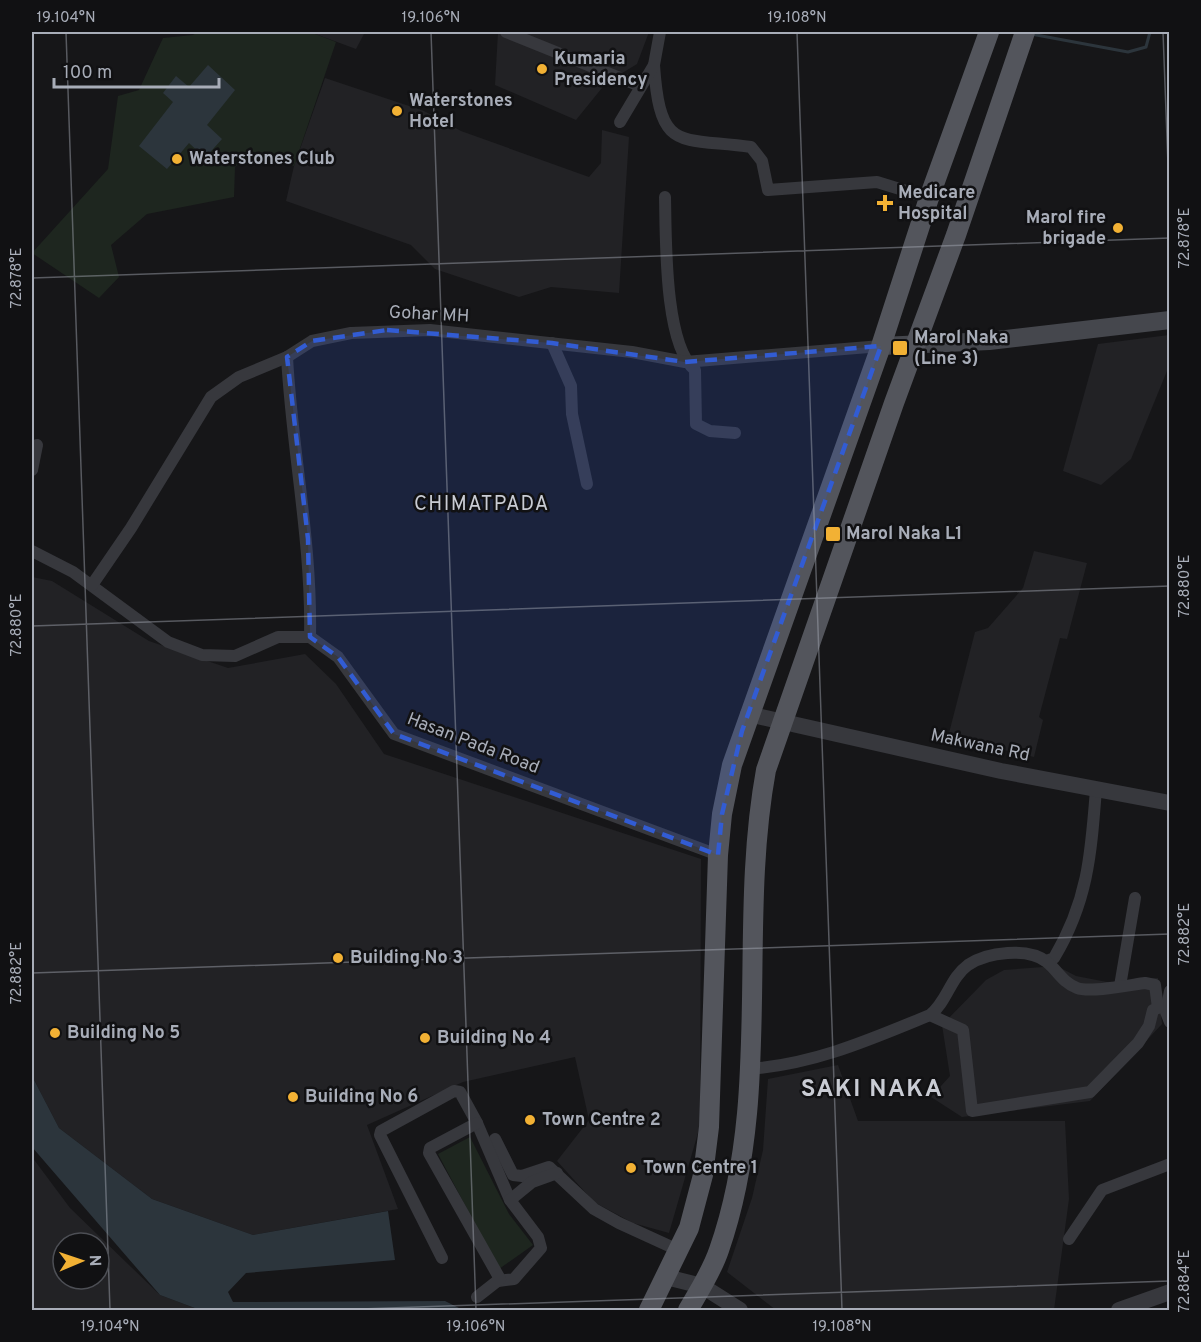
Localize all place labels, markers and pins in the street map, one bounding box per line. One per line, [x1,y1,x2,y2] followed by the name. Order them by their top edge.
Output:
[554,48,647,92] place label: Kumaria Presidency
[535,62,549,76] marker: Kumaria Presidency
[409,90,513,134] place label: Waterstones Hotel
[390,104,404,118] marker: Waterstones Hotel
[189,148,335,171] place label: Waterstones Club
[170,152,184,166] marker: Waterstones Club
[898,182,975,226] place label: Medicare Hospital
[876,194,894,212] marker: Medicare Hospital
[1026,207,1106,251] place label: Marol fire brigade
[1111,221,1125,235] marker: Marol fire brigade
[914,327,1009,371] place label: Marol Naka (Line 3)
[891,339,909,357] marker: Marol Naka (Line 3)
[846,523,962,546] place label: Marol Naka L1
[824,525,842,543] marker: Marol Naka L1
[350,947,463,970] place label: Building No 3
[331,951,345,965] marker: Building No 3
[67,1022,180,1045] place label: Building No 5
[48,1026,62,1040] marker: Building No 5
[437,1027,551,1050] place label: Building No 4
[418,1031,432,1045] marker: Building No 4
[305,1086,418,1109] place label: Building No 6
[286,1090,300,1104] marker: Building No 6
[542,1109,661,1132] place label: Town Centre 2
[523,1113,537,1127] marker: Town Centre 2
[643,1157,758,1180] place label: Town Centre 1
[624,1161,638,1175] marker: Town Centre 1

